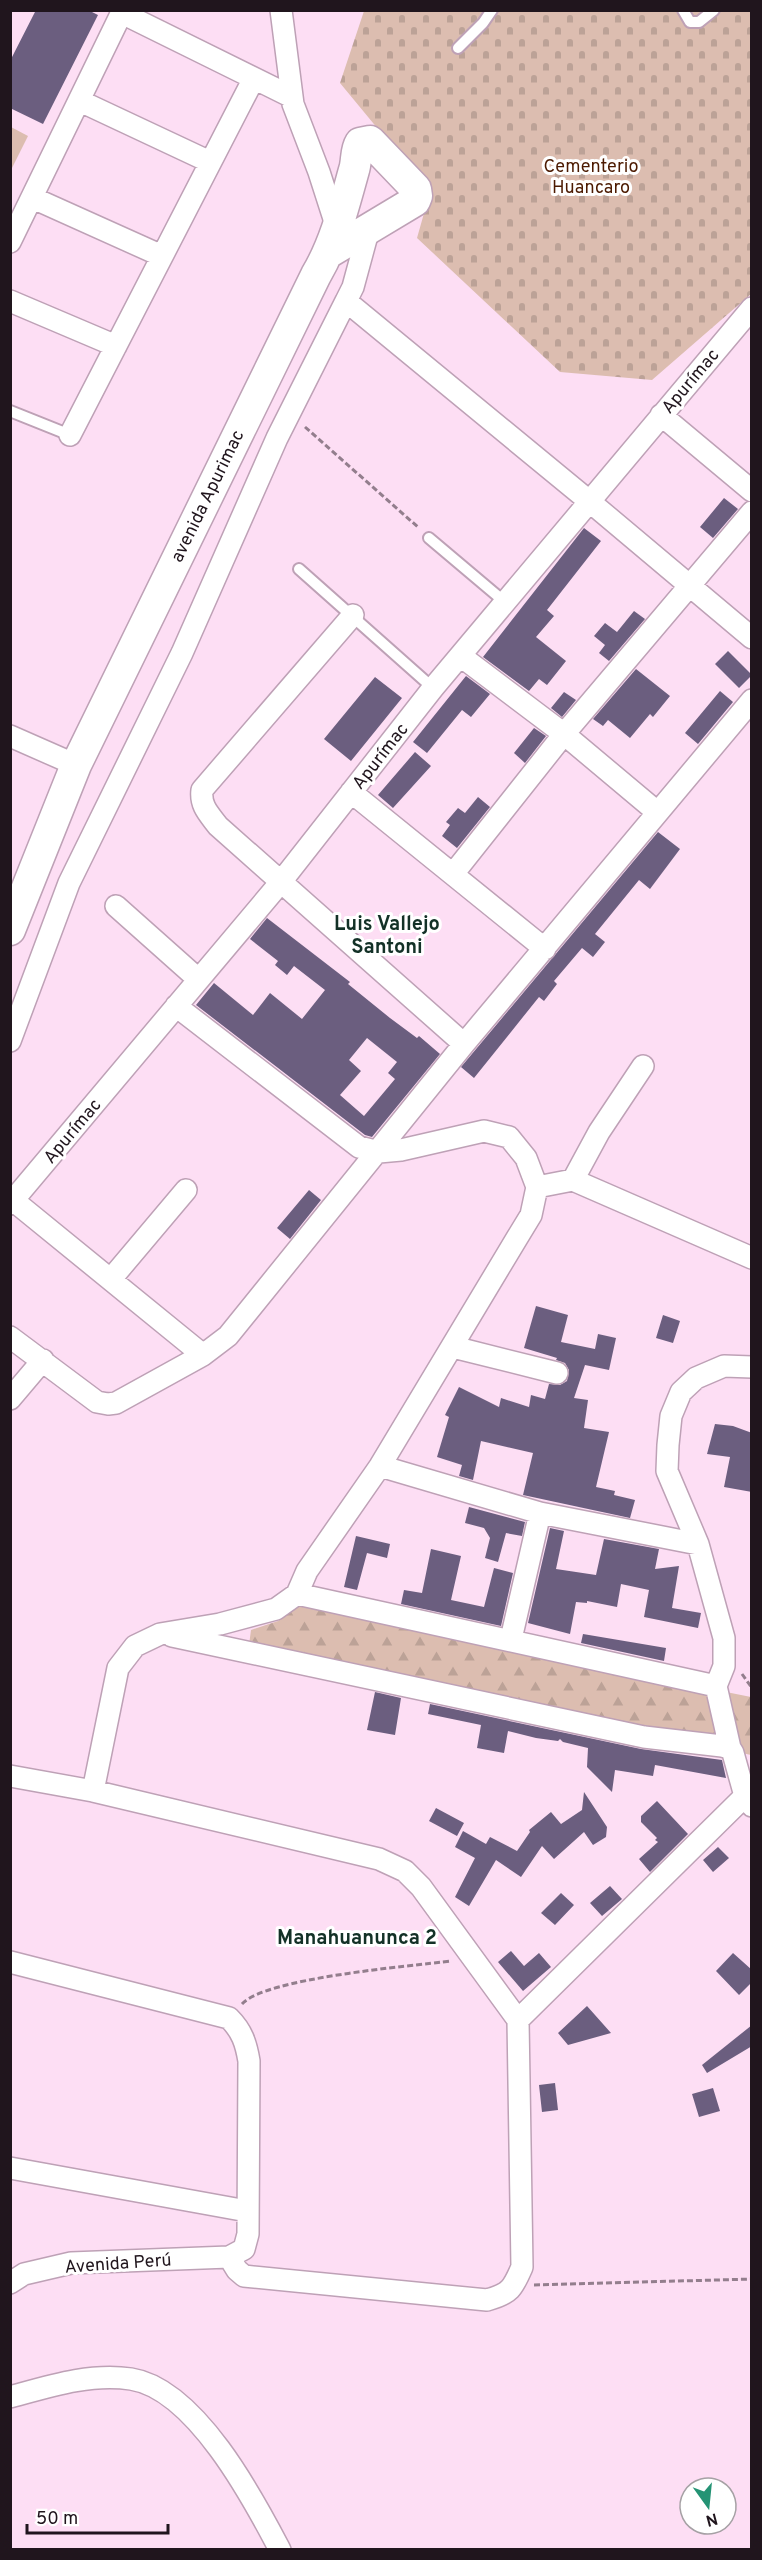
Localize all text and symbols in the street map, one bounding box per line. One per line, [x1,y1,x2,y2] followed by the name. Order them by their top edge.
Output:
[544,156,638,200] park label: Cementerio Huancaro
[657,345,725,419] street label: Apurímac
[166,427,250,567] street label: avenida Apurimac
[348,719,414,795] street label: Apurímac
[334,912,440,961] district label: Luis Vallejo Santoni
[39,1095,107,1169] street label: Apurímac
[277,1926,437,1952] district label: Manahuanunca 2
[64,2249,172,2280] street label: Avenida Perú
[678,2476,738,2536] north arrow
[27,2497,168,2535] scale bar
[703,2507,720,2530] text: N
[36,2508,78,2531] text: 50 m

